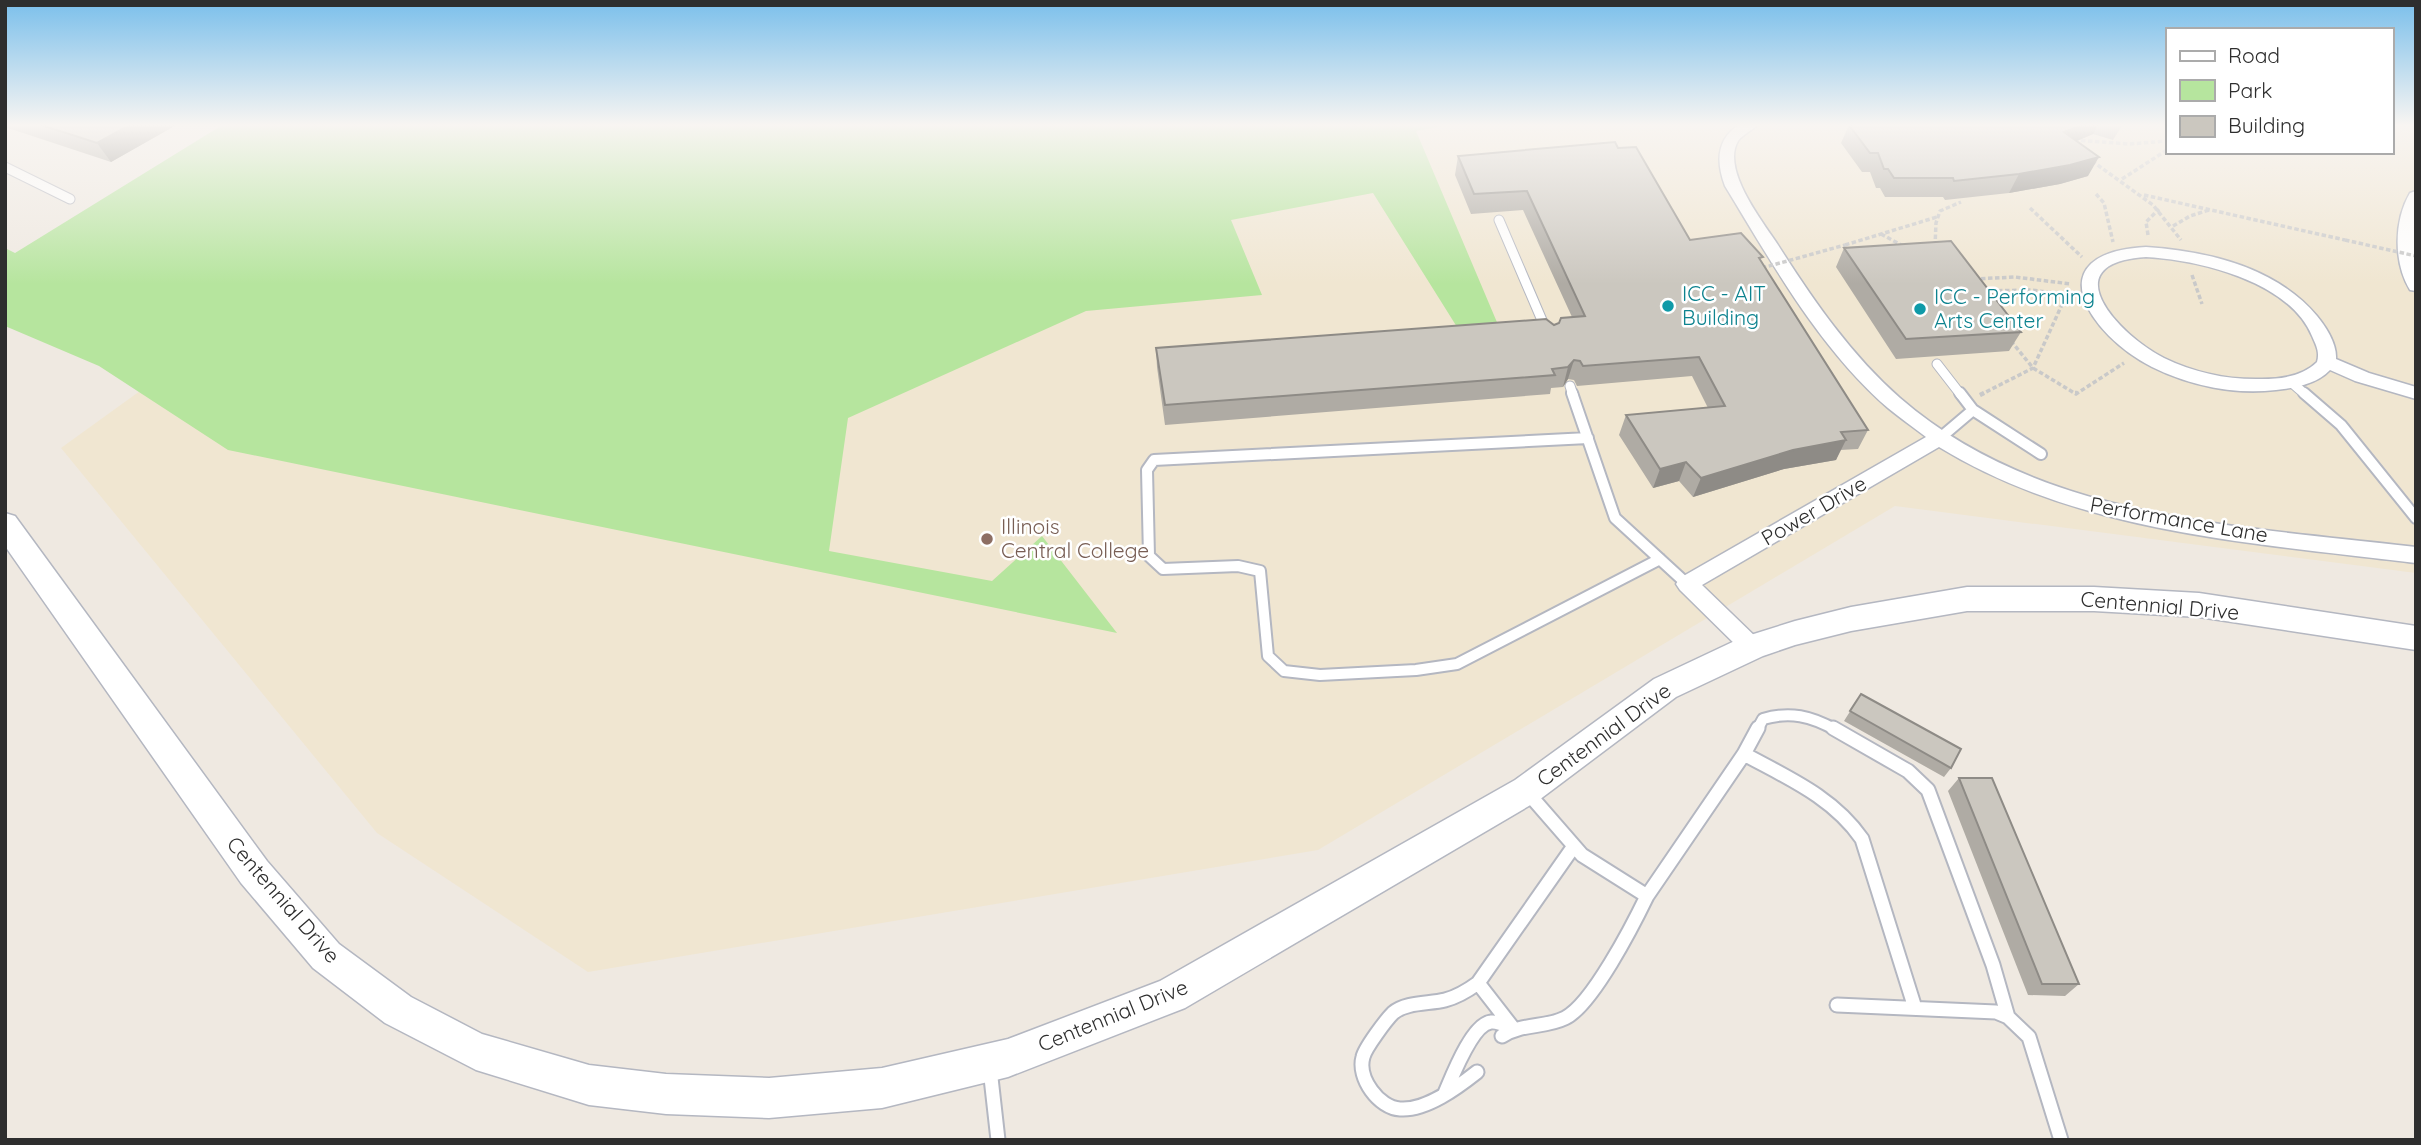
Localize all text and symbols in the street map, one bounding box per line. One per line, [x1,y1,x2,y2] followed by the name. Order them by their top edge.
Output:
[2166,28,2393,154] legend
[2228,42,2280,68] text: Road
[2228,77,2272,103] text: Park
[2228,112,2305,138] text: Building
[1682,280,1766,330] place label: ICC - AIT Building
[1934,283,2095,333] place label: ICC - Performing Arts Center
[1660,298,1676,314] marker: ICC - AIT Building
[1912,301,1928,317] marker: ICC - Performing Arts Center
[1756,470,1871,551] street label: Power Drive
[2088,491,2270,547] street label: Performance Lane
[1001,513,1149,563] place label: Illinois Central College
[979,531,995,547] marker: Illinois Central College
[2080,585,2241,625] street label: Centennial Drive
[1531,677,1675,791] street label: Centennial Drive
[222,831,346,968] street label: Centennial Drive
[1034,973,1191,1057] street label: Centennial Drive

